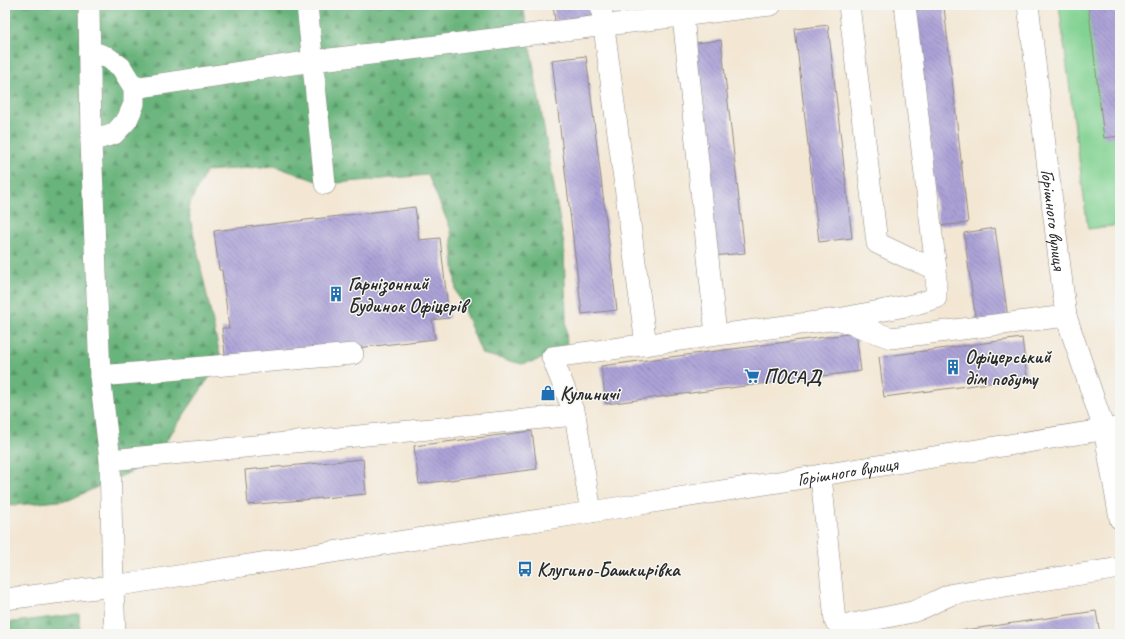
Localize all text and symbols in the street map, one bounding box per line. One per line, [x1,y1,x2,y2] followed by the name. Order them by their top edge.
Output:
[1035,168,1072,273] street label: Горішного вулиця
[348,272,471,318] place label: Гарнізонний Будинок Офіцерів
[327,285,345,303] building icon: Гарнізонний Будинок Офіцерів
[965,345,1053,391] place label: Офіцерський дім побуту
[944,358,962,376] building icon: Офіцерський дім побуту
[764,365,823,389] place label: ПОСАД
[743,367,761,385] supermarket icon: ПОСАД
[560,382,621,406] place label: Кулиничі
[539,384,557,402] shop icon: Кулиничі
[795,452,901,492] street label: Горішного вулиця
[537,558,681,582] place label: Клугино-Башкирівка
[516,560,534,578] bus stop icon: Клугино-Башкирівка

